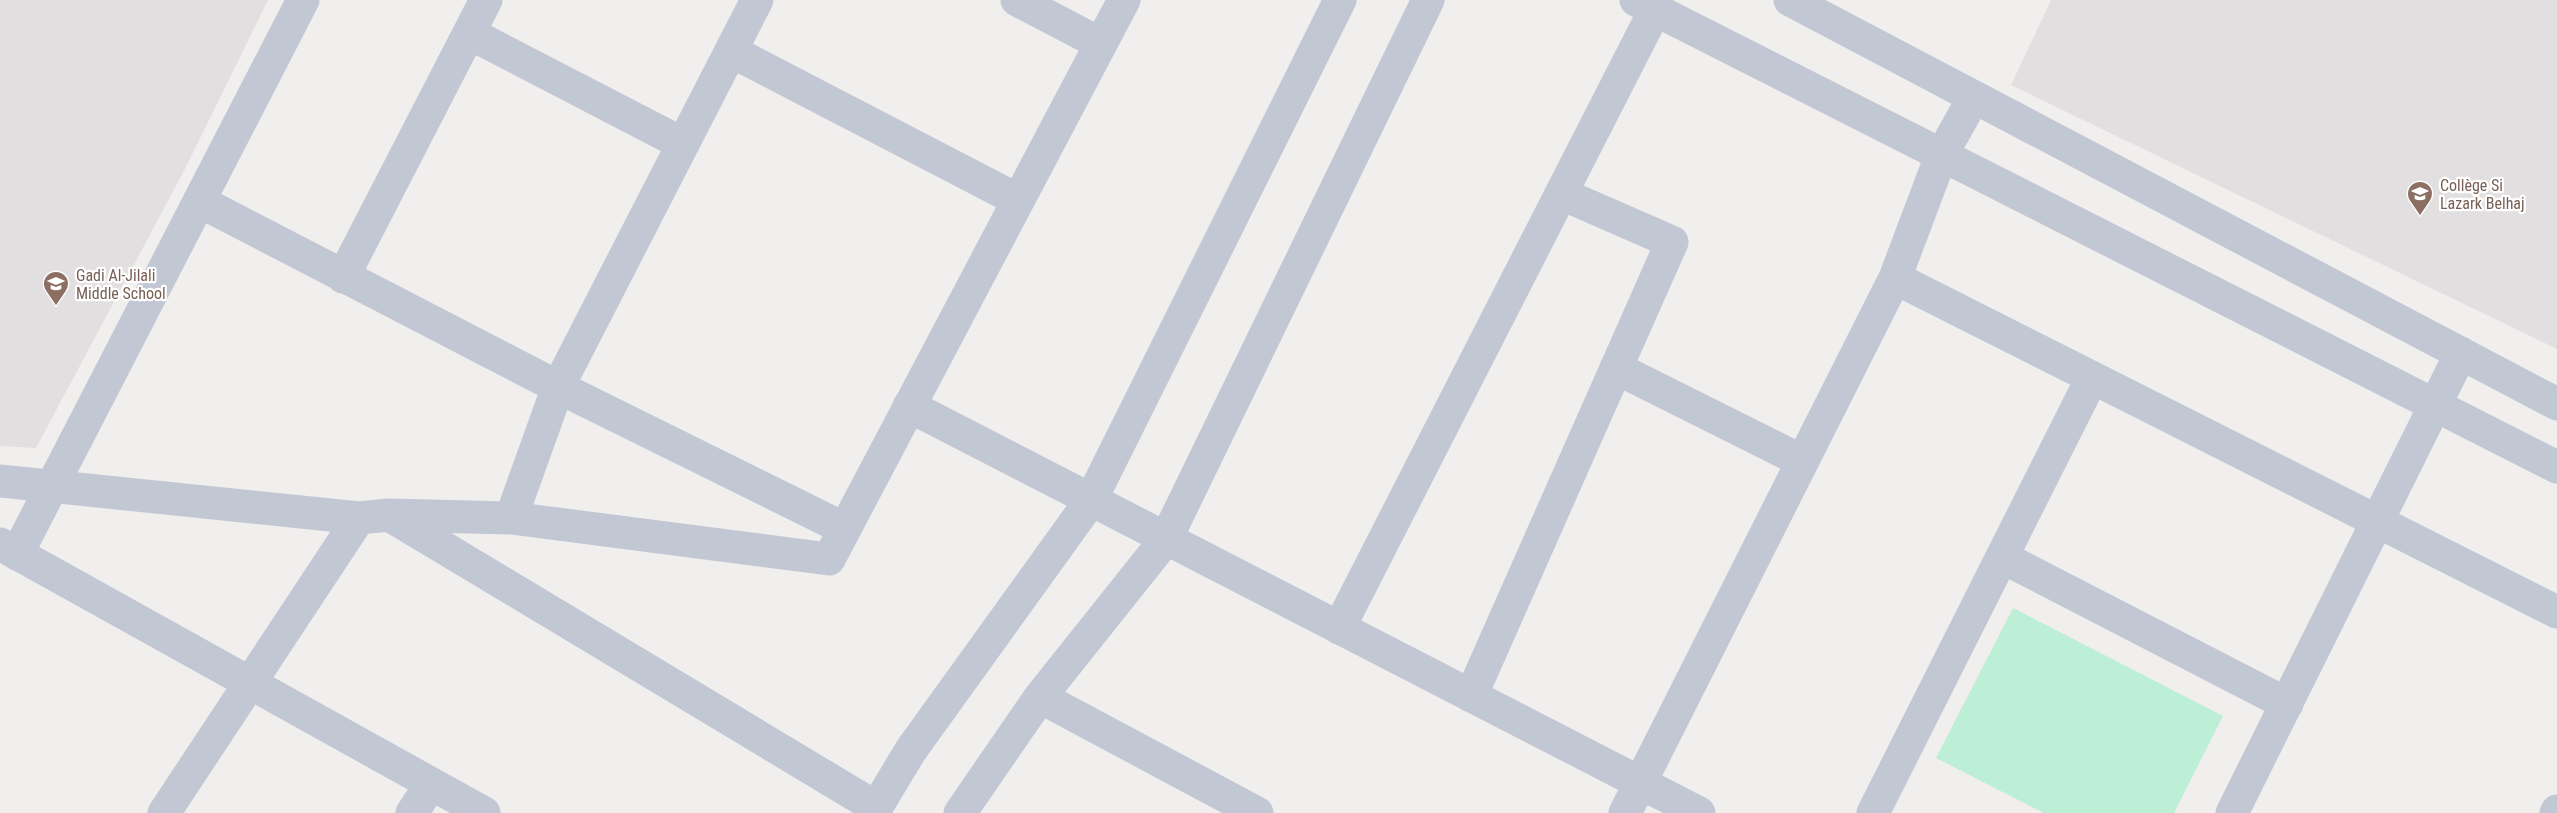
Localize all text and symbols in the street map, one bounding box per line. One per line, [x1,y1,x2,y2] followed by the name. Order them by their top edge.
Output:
[2440,176,2525,213] place label: Collège Si Lazark Belhaj
[2405,179,2435,217] school or university icon: Collège Si Lazark Belhaj
[76,266,166,303] place label: Gadi Al-Jilali Middle School
[41,269,71,307] school or university icon: Gadi Al-Jilali Middle School

